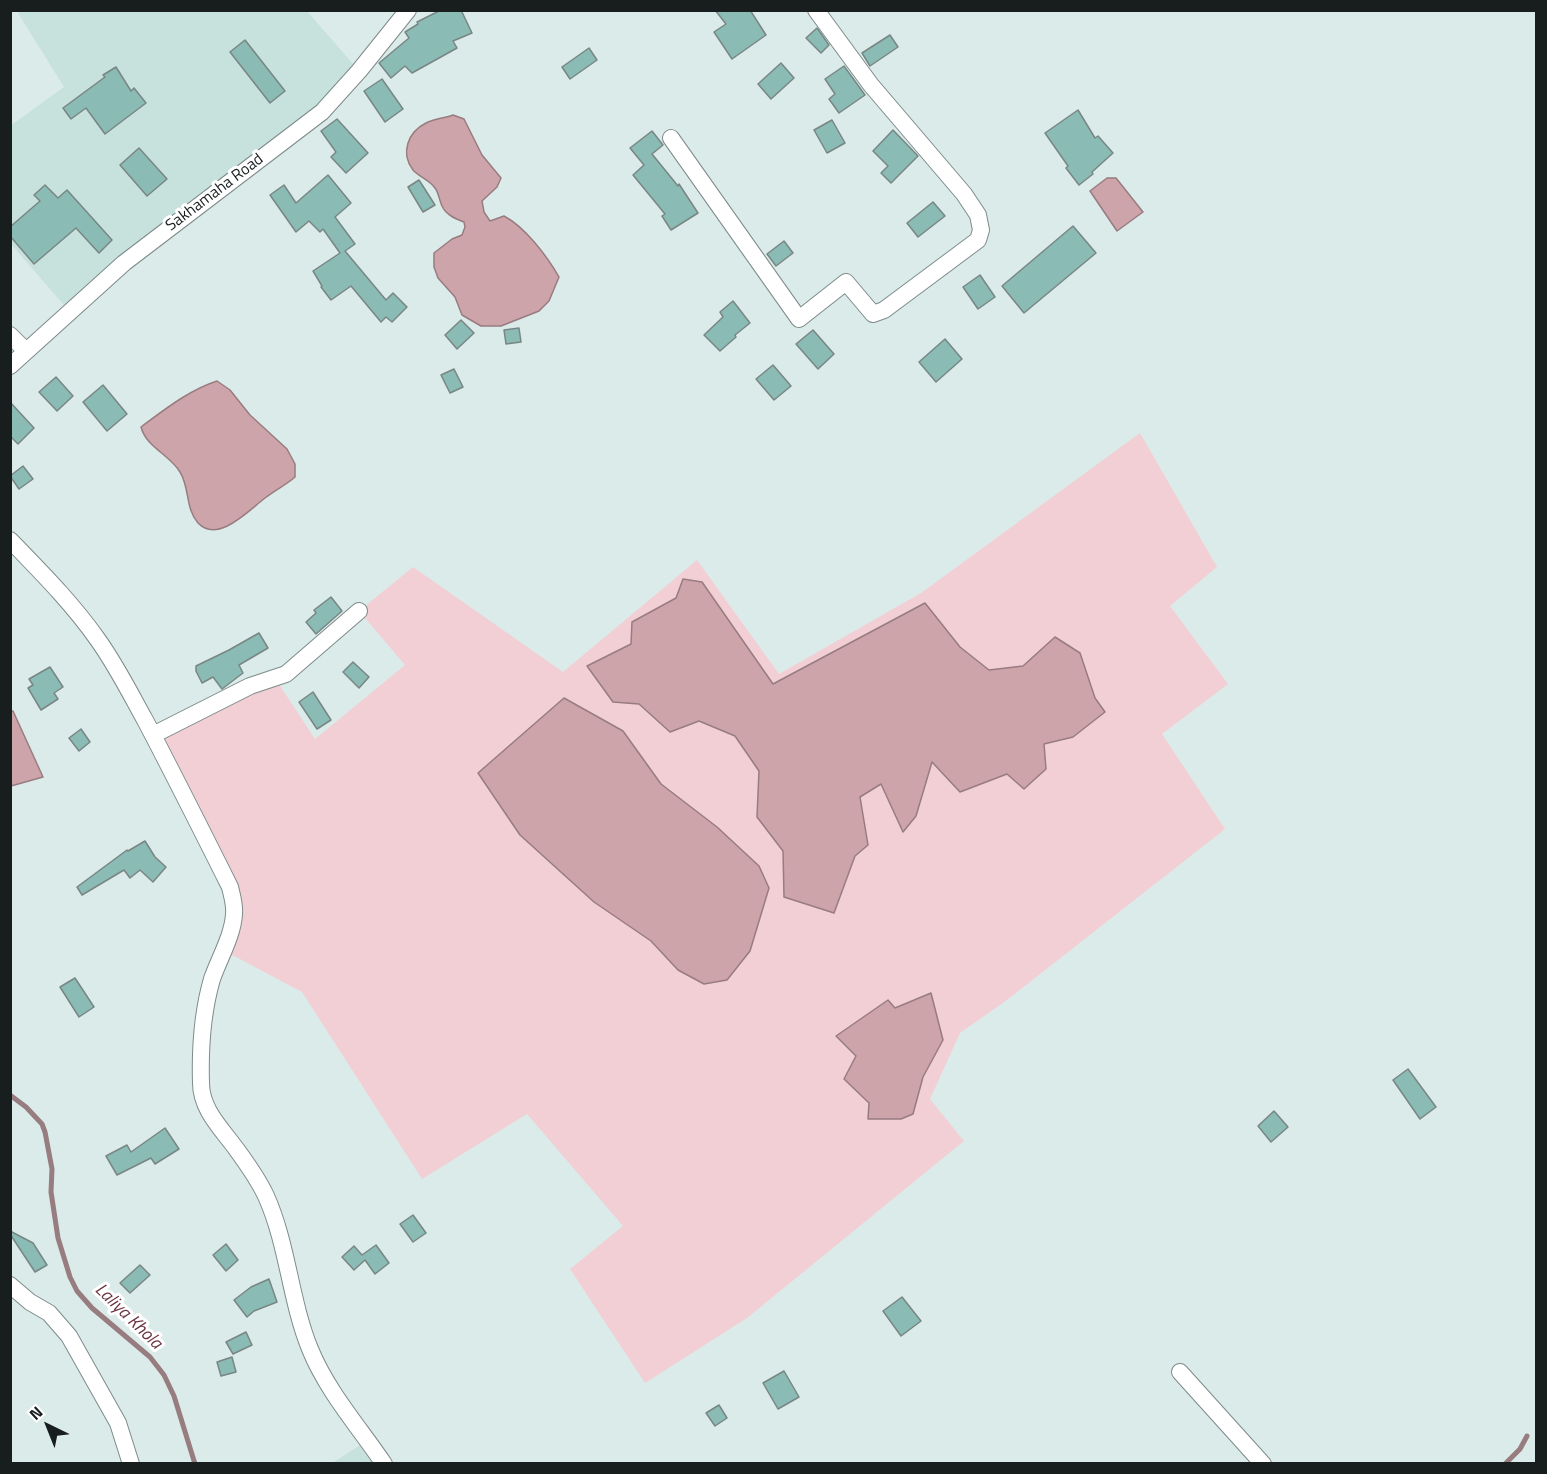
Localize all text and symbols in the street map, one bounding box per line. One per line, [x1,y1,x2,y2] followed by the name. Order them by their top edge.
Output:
[162,150,268,236] street label: Sakhamaha Road
[90,1280,166,1354] water label: Laliya Khola
[18,1396,78,1456] north arrow
[23,1400,48,1425] text: N

